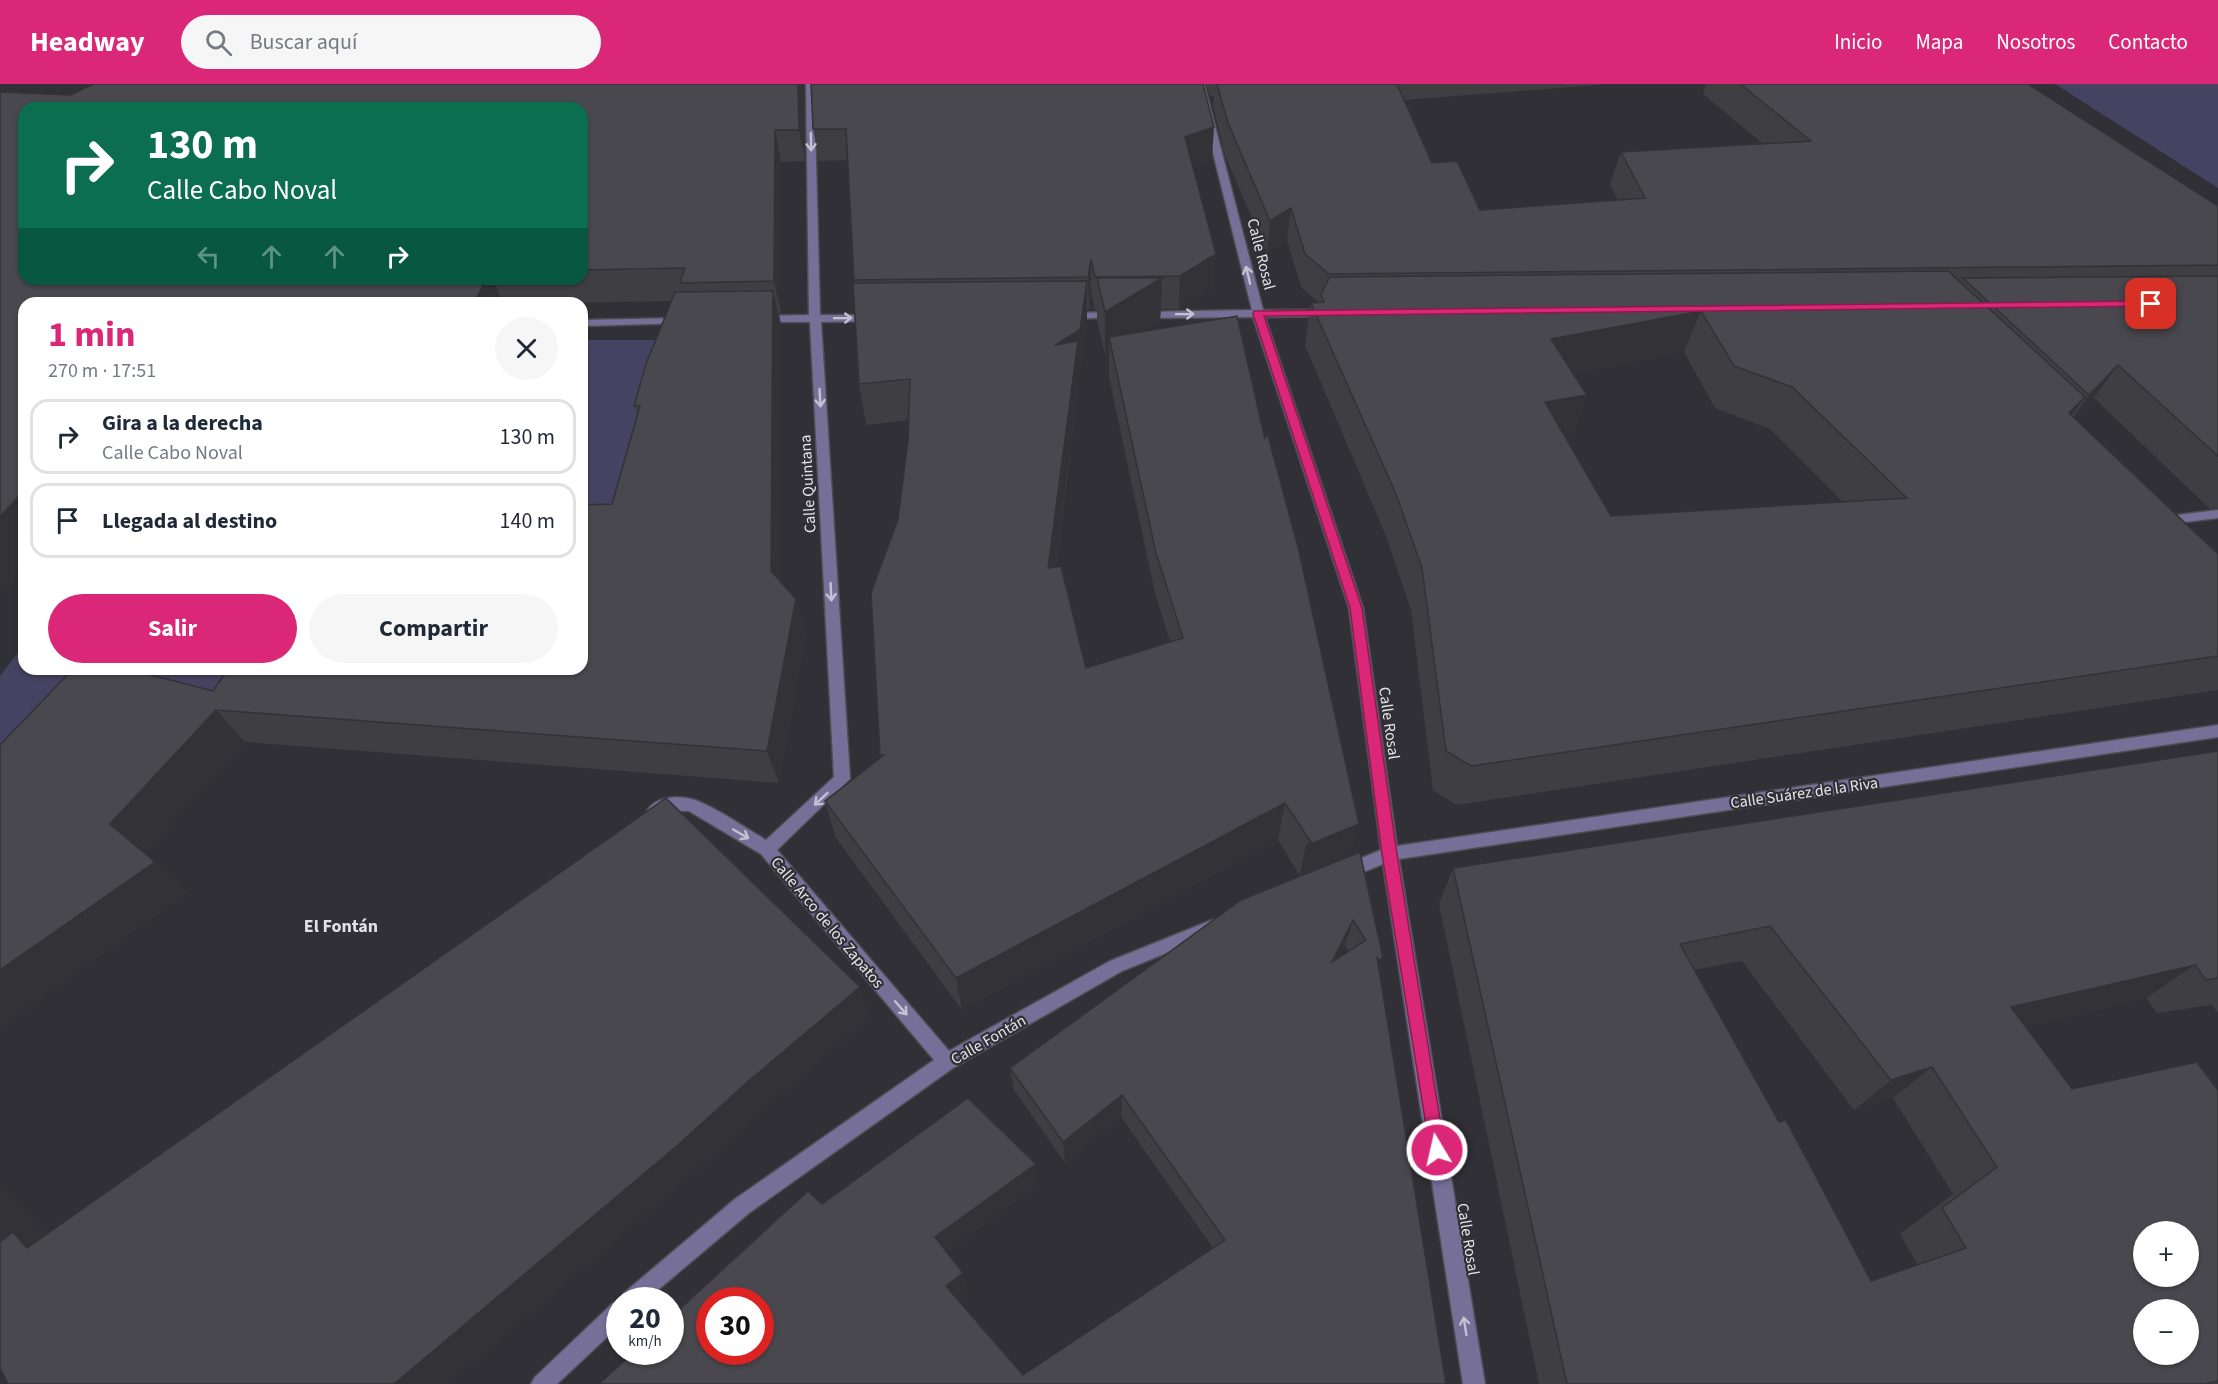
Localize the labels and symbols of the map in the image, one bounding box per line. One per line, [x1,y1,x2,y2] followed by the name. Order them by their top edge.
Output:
[805,132,817,152] one-way arrow
[1242,216,1281,292] street label: Calle Rosal
[1242,265,1254,284] one-way arrow
[2125,278,2176,329] pin
[1174,308,1194,320] one-way arrow
[832,312,852,324] one-way arrow
[814,387,825,407] one-way arrow
[794,434,822,534] street label: Calle Quintana
[826,582,837,602] one-way arrow
[1373,685,1405,761] street label: Calle Rosal
[1729,772,1879,814] street label: Calle Suárez de la Riva
[813,792,828,806] one-way arrow
[733,829,750,841] one-way arrow
[766,852,889,993] street label: Calle Arco de los Zapatos
[304,914,378,939] district label: El Fontán
[894,1000,908,1015] one-way arrow
[947,1009,1030,1070] street label: Calle Fontán
[1405,1118,1469,1182] position arrow
[1451,1201,1485,1277] street label: Calle Rosal
[696,1287,774,1365] speed limit sign: 30
[1459,1317,1470,1337] one-way arrow

